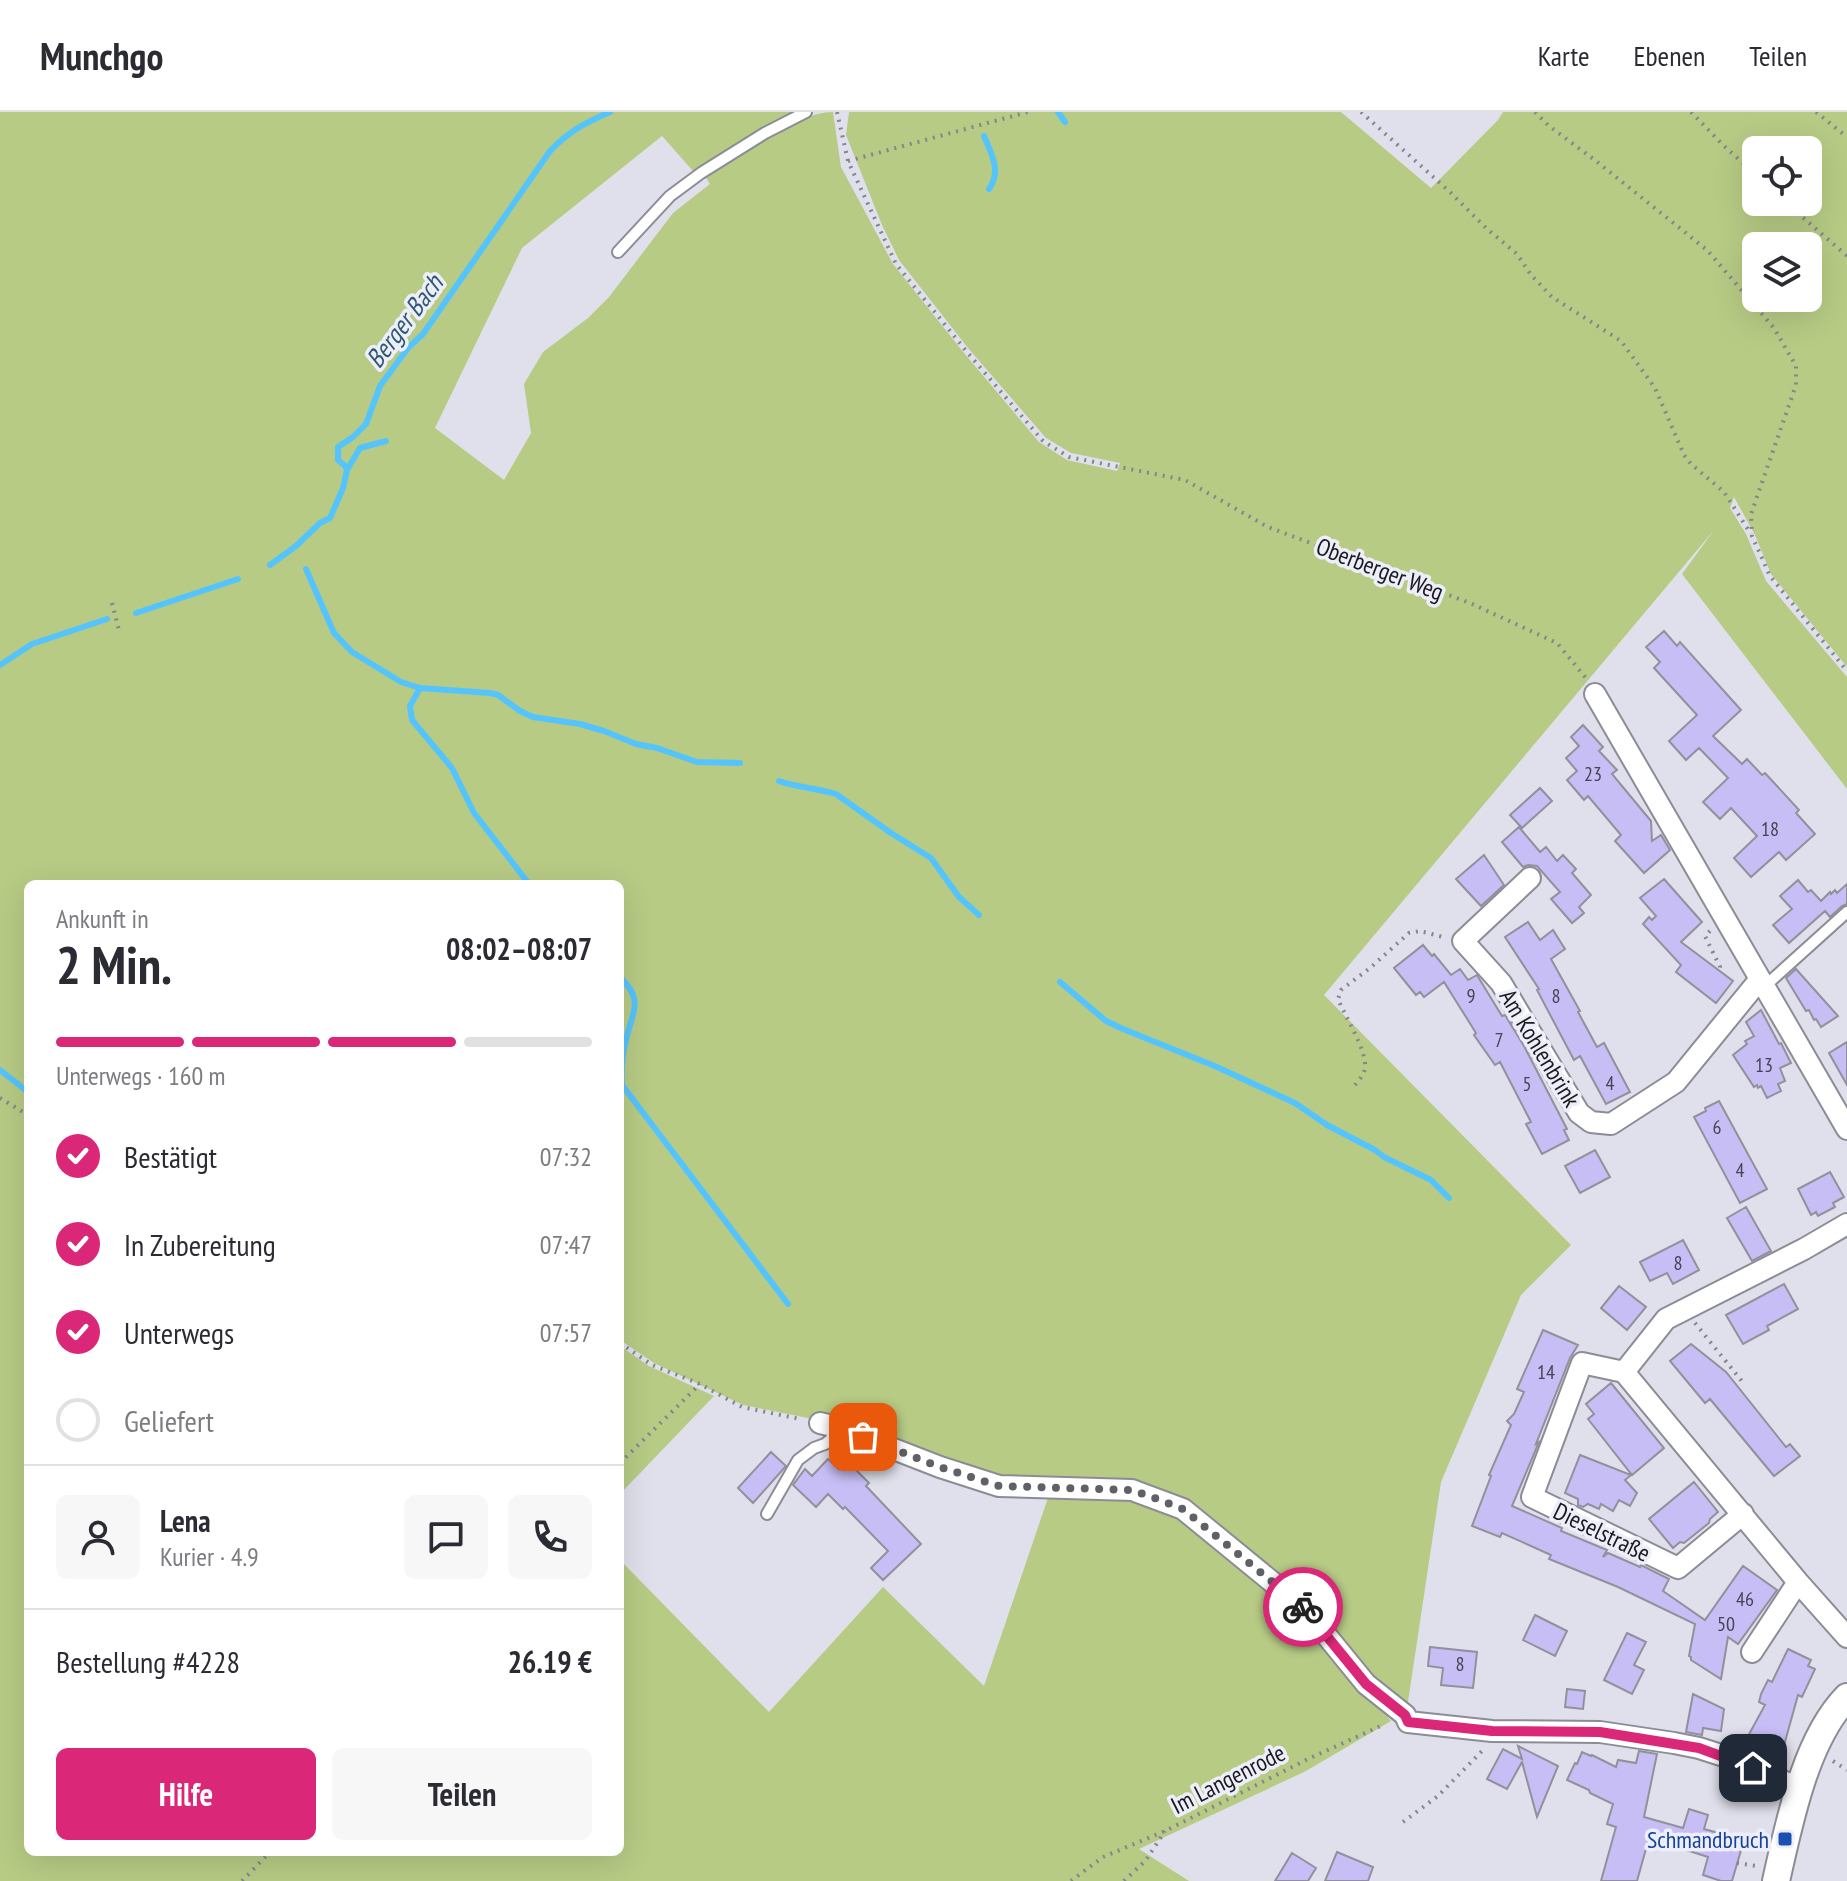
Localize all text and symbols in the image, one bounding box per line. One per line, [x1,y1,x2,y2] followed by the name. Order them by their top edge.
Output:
[40,31,163,80] text: Munchgo
[1538,37,1589,74] text: Karte
[1633,37,1705,74] text: Ebenen
[1749,37,1807,74] text: Teilen
[1742,136,1822,312] map controls
[1742,136,1822,216] button: locate
[1742,232,1822,312] button: layers
[358,267,451,374] water label: Berger Bach
[1312,531,1448,607] street label: Oberberger Weg
[1584,761,1602,787] house number: 23
[1761,816,1779,842] house number: 18
[56,902,149,935] text: Ankunft in
[446,929,592,968] text: 08:02–08:07
[56,931,172,998] text: 2 Min.
[1467,983,1476,1009] house number: 9
[1493,983,1588,1113] street label: Am Kohlenbrink
[1552,983,1561,1009] house number: 8
[1495,1027,1504,1053] house number: 7
[1755,1052,1773,1078] house number: 13
[56,1059,226,1092] text: Unterwegs · 160 m
[1606,1070,1615,1096] house number: 4
[1523,1071,1532,1097] house number: 5
[1713,1114,1722,1140] house number: 6
[56,1134,100,1178] icon: check
[124,1137,217,1176] text: Bestätigt
[540,1140,592,1173] text: 07:32
[1736,1157,1745,1183] house number: 4
[56,1222,100,1266] icon: check
[124,1225,276,1264] text: In Zubereitung
[540,1228,592,1261] text: 07:47
[1674,1250,1683,1276] house number: 8
[56,1310,100,1354] icon: check
[124,1313,234,1352] text: Unterwegs
[540,1316,592,1349] text: 07:57
[1537,1359,1555,1385] house number: 14
[124,1401,214,1440] text: Geliefert
[829,1403,897,1471] pin
[841,1415,885,1459] icon: bag
[56,1495,140,1579] button: person
[404,1495,488,1579] button: chat
[508,1495,592,1579] button: phone
[1549,1495,1655,1569] street label: Dieselstraße
[160,1501,211,1540] text: Lena
[160,1540,259,1573] text: Kurier · 4.9
[1263,1567,1343,1647] courier
[1281,1585,1325,1629] icon: bike
[1736,1586,1754,1612] house number: 46
[1717,1611,1735,1637] house number: 50
[56,1642,240,1681] text: Bestellung #4228
[508,1642,592,1681] text: 26.19 €
[1456,1651,1465,1677] house number: 8
[1719,1734,1787,1802] pin
[1166,1737,1290,1821] street label: Im Langenrode
[1731,1746,1775,1790] icon: home
[56,1748,316,1840] button: Hilfe
[332,1748,592,1840] button: Teilen
[1647,1824,1769,1855] place label: Schmandbruch
[1776,1830,1794,1848] marker: Schmandbruch

